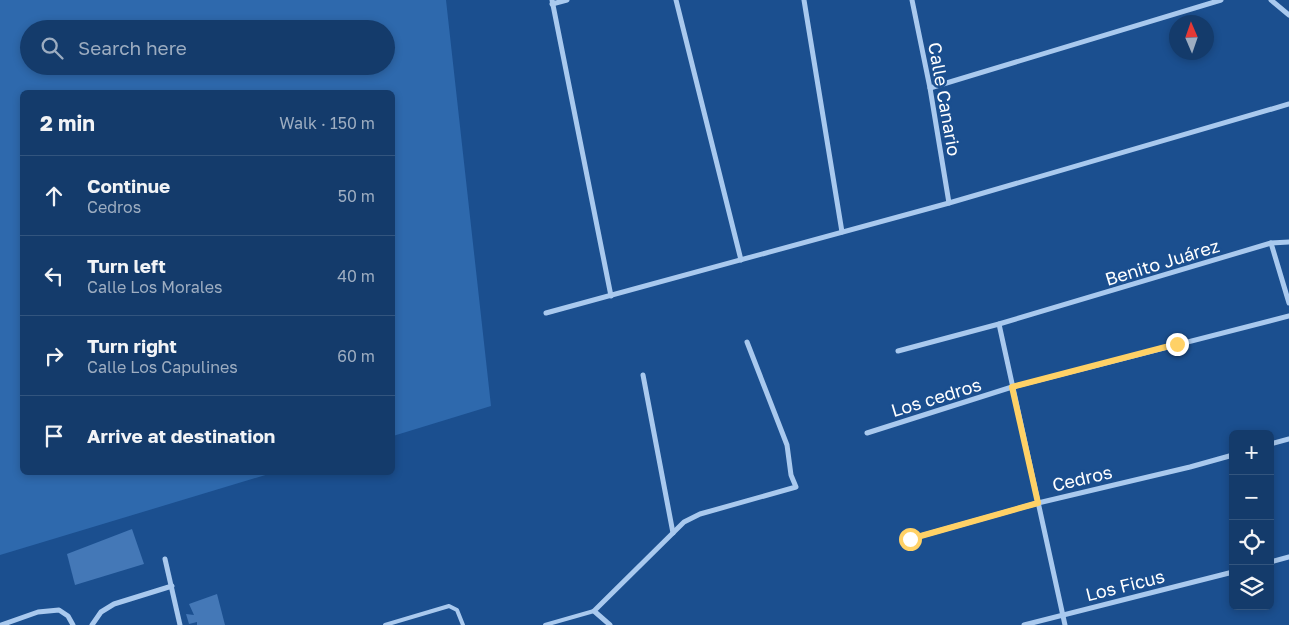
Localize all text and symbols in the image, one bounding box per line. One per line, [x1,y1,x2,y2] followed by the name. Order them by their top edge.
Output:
[1169,15,1214,60] north arrow
[20,20,395,75] search box
[38,34,66,62] icon: search
[78,36,187,59] text: Search here
[924,40,966,158] street label: Calle Canario
[40,110,95,136] text: 2 min
[279,113,375,133] text: Walk · 150 m
[87,174,170,197] text: Continue
[40,182,68,210] icon: ahead
[338,186,375,206] text: 50 m
[87,197,141,217] text: Cedros
[1102,234,1222,290] street label: Benito Juárez
[87,254,166,277] text: Turn left
[40,262,68,290] icon: left
[337,266,375,286] text: 40 m
[87,277,223,297] text: Calle Los Morales
[1166,333,1189,356] route end
[87,334,177,357] text: Turn right
[40,342,68,370] icon: right
[337,346,375,366] text: 60 m
[87,357,238,377] text: Calle Los Capulines
[888,373,984,421] street label: Los cedros
[40,422,68,450] icon: arrive
[87,424,275,447] text: Arrive at destination
[1229,430,1274,610] map controls
[1229,430,1274,475] button: +
[1050,460,1114,496] street label: Cedros
[1229,475,1274,520] button: −
[1229,520,1274,565] button: locate
[899,528,922,551] route start
[1083,565,1167,605] street label: Los Ficus
[1229,565,1274,610] button: layers

